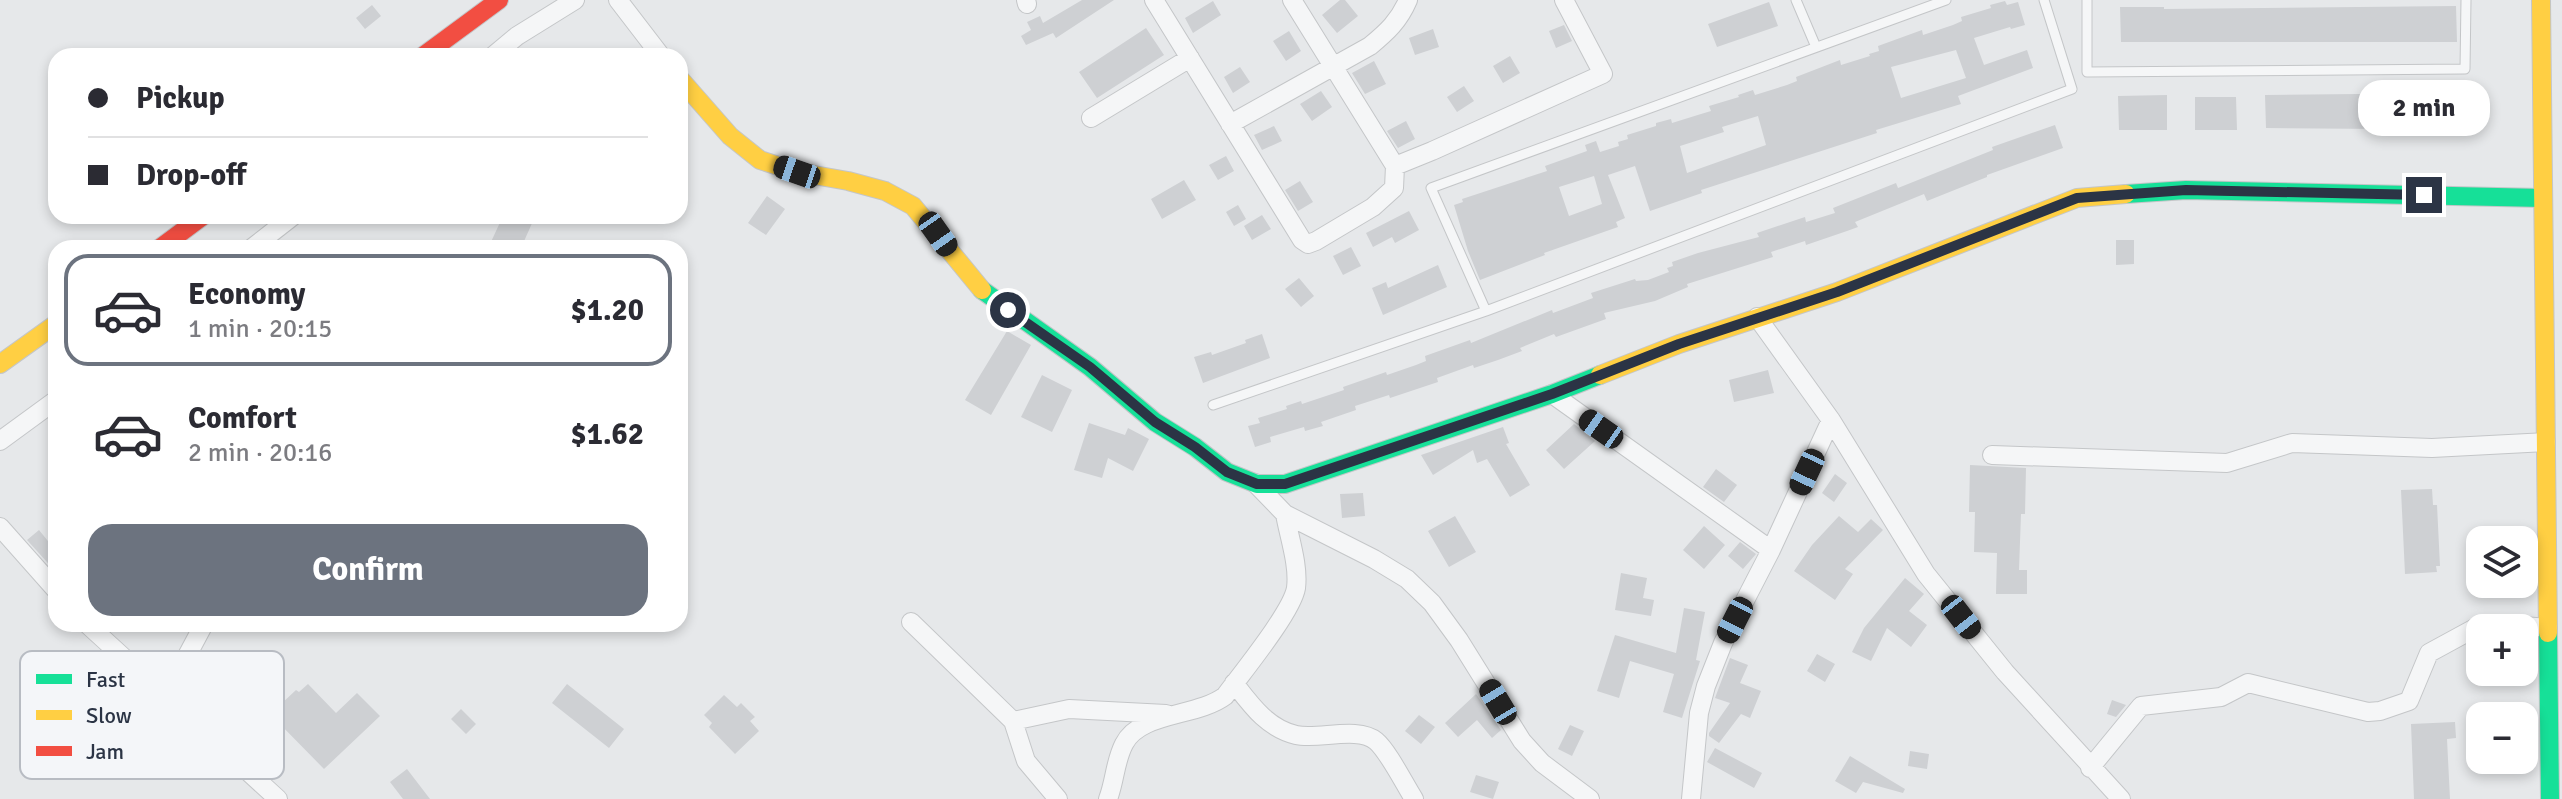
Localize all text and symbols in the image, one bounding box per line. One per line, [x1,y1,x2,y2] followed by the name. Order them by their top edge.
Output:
[2358,79,2490,135] callout: 2 min
[136,80,225,117] text: Pickup
[2393,92,2455,124] text: 2 min
[770,153,824,191] car
[136,157,246,194] text: Drop-off
[2406,177,2442,213] route end
[914,207,962,261] car
[92,274,164,346] icon: car
[188,276,305,313] text: Economy
[571,292,644,329] text: $1.20
[990,292,1026,328] route start
[188,313,332,345] text: 1 min · 20:15
[92,398,164,470] icon: car
[188,400,297,437] text: Comfort
[1574,405,1628,453] car
[571,416,644,453] text: $1.62
[188,437,332,469] text: 2 min · 20:16
[1786,445,1828,499] car
[88,524,648,616] button: Confirm
[2466,526,2538,774] map controls
[2466,526,2538,598] button: layers
[1937,591,1985,643] car
[1713,593,1757,647] car
[2466,614,2538,686] button: +
[20,651,284,779] legend
[86,666,126,693] text: Fast
[1475,675,1521,729] car
[86,702,132,729] text: Slow
[2466,702,2538,774] button: −
[86,738,124,765] text: Jam

